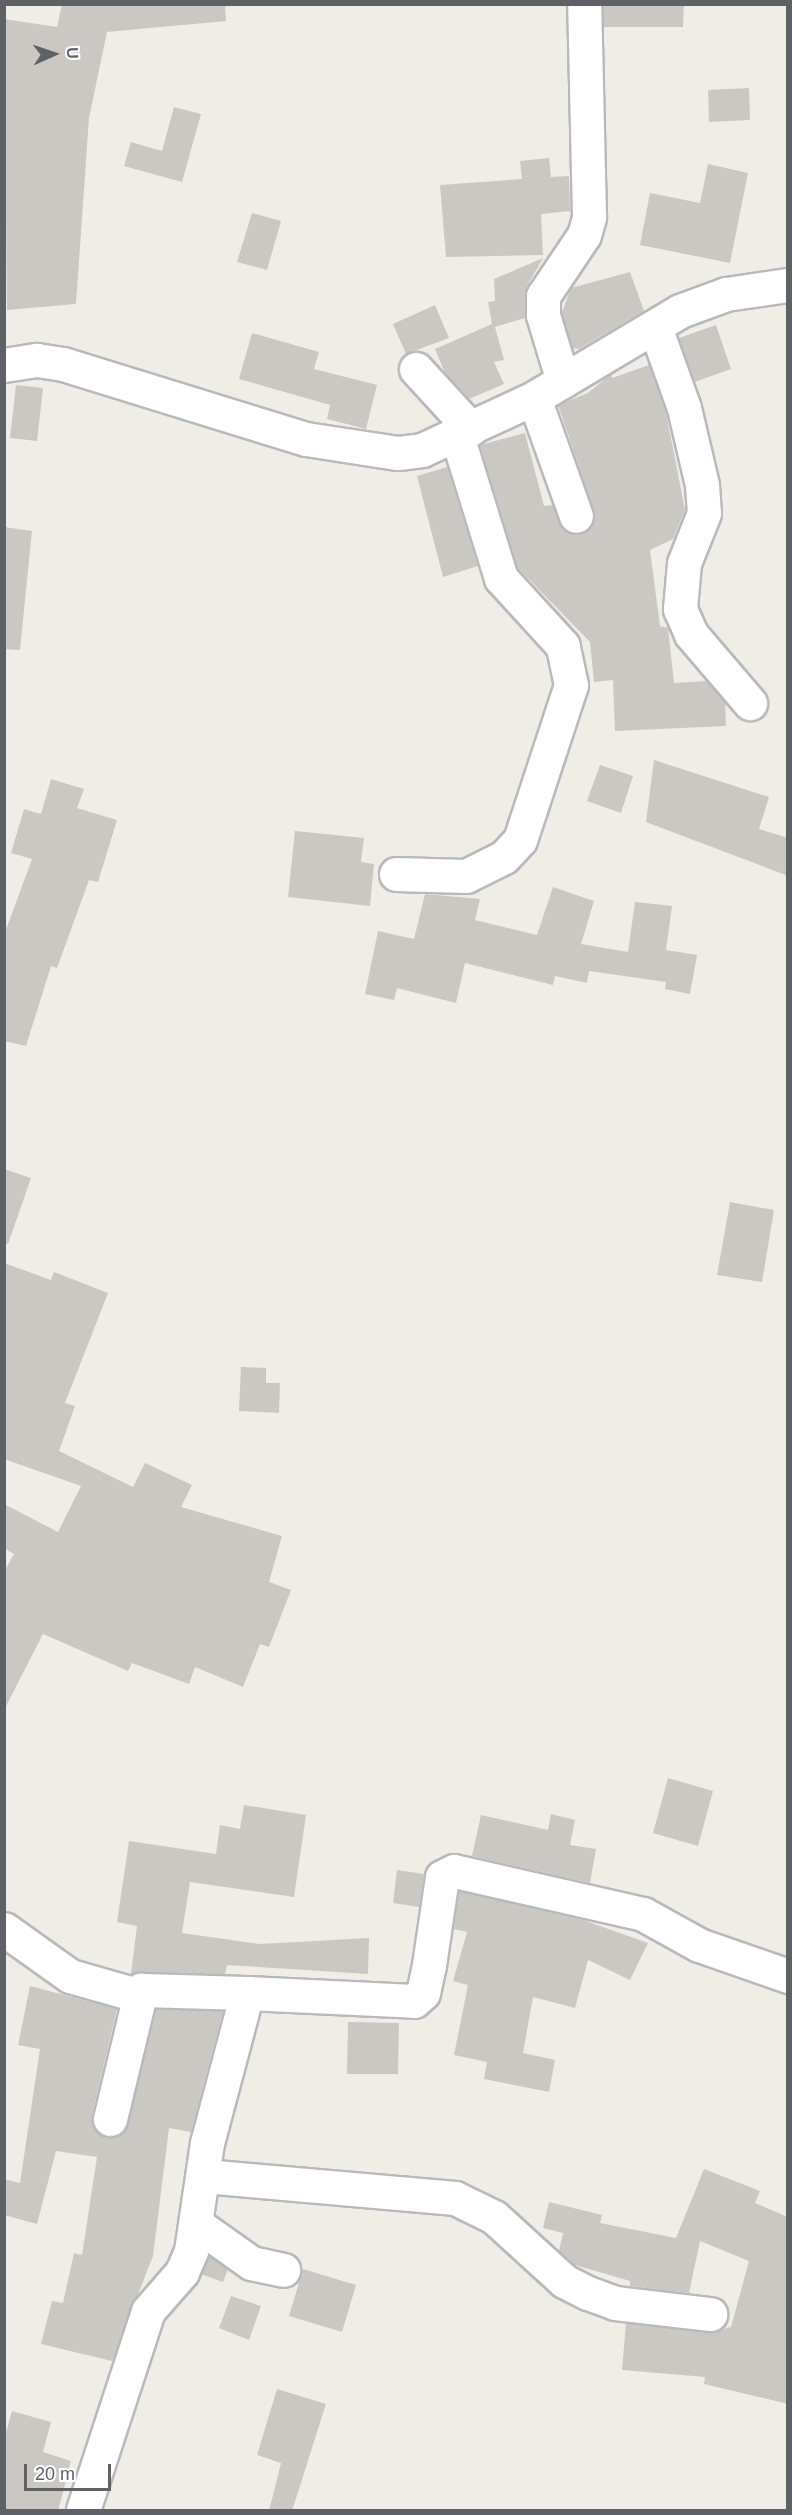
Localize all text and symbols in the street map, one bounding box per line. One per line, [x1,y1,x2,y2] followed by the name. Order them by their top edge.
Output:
[24,24,84,84] north arrow
[64,47,81,59] text: U
[27,2452,114,2490] scale bar
[35,2464,75,2484] text: 20 m

